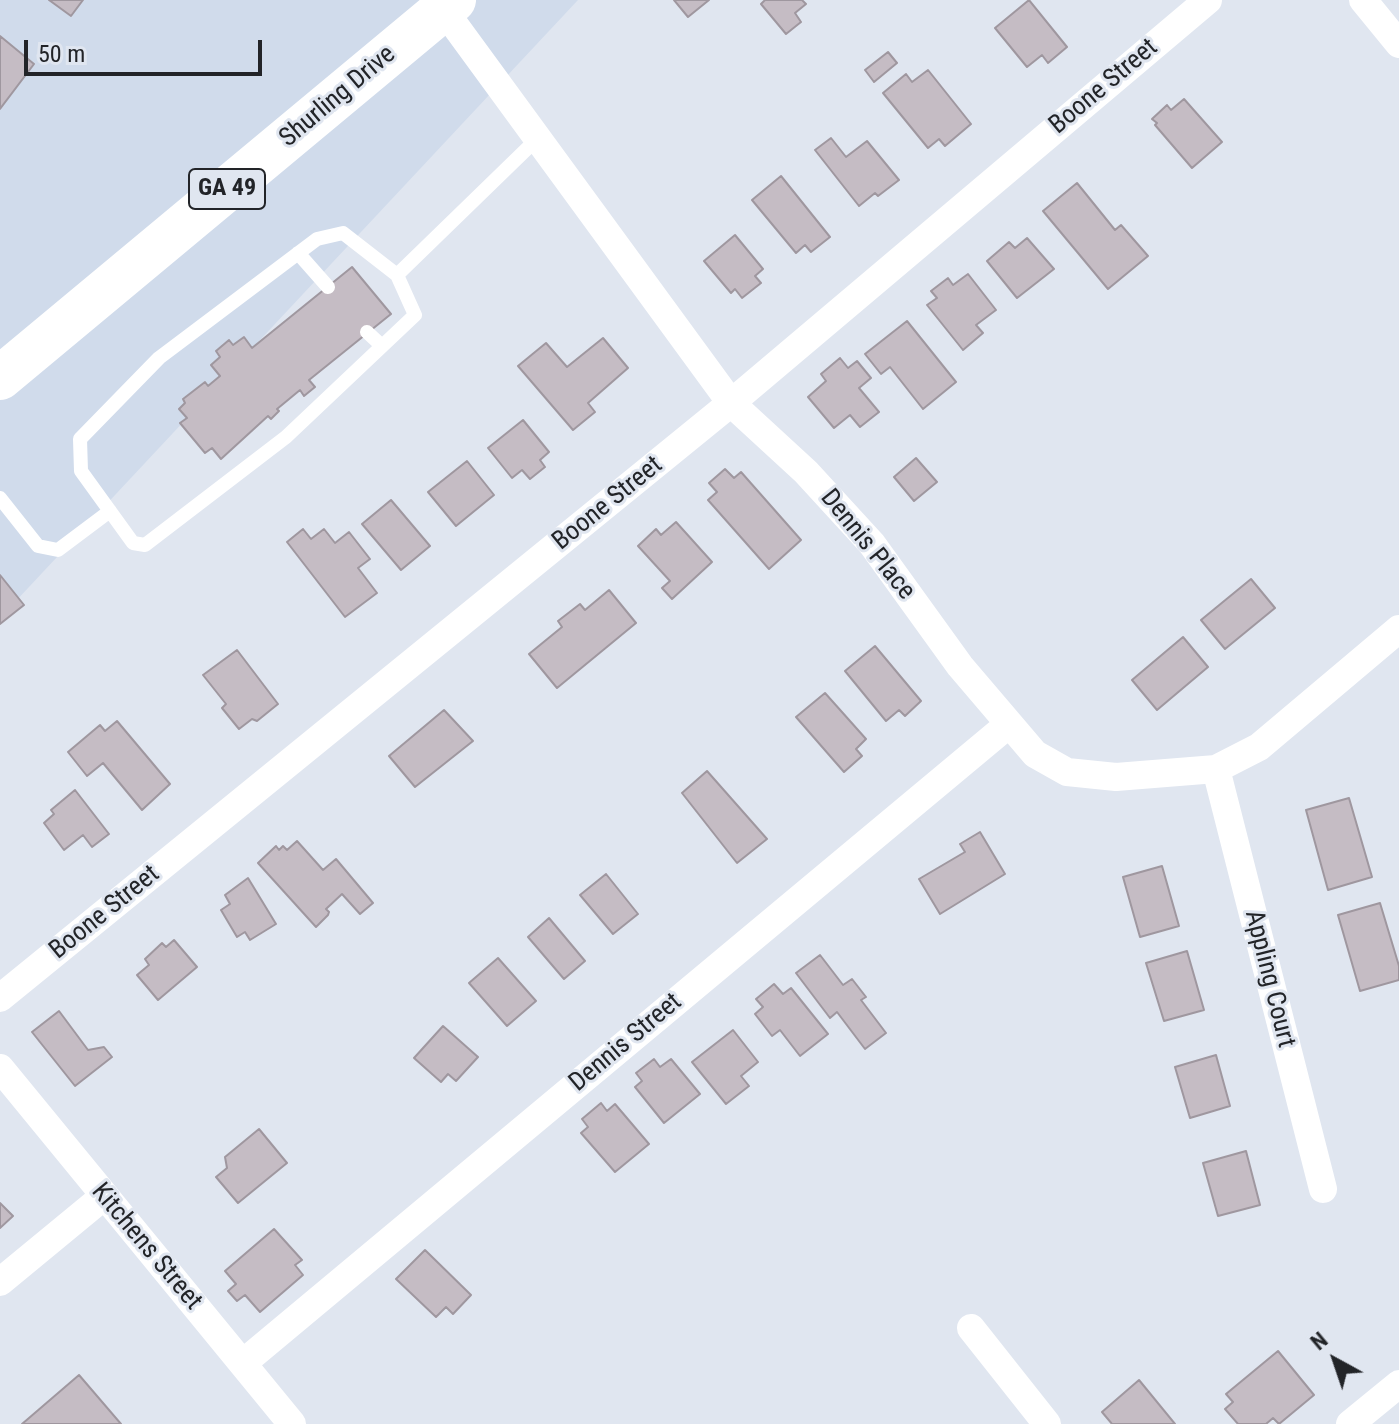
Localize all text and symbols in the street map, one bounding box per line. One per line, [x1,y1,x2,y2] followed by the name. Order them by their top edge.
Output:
[28,24,266,74] scale bar
[1043,33,1165,141] street label: Boone Street
[38,40,85,68] text: 50 m
[274,40,402,154] street label: Shurling Drive
[189,169,265,209] road number: GA 49
[547,450,669,558] street label: Boone Street
[813,483,921,607] street label: Dennis Place
[44,859,166,967] street label: Boone Street
[1237,907,1301,1051] street label: Appling Court
[564,987,688,1099] street label: Dennis Street
[84,1177,208,1317] street label: Kitchens Street
[1295,1320,1375,1400] north arrow
[1306,1327,1332,1355] text: N

